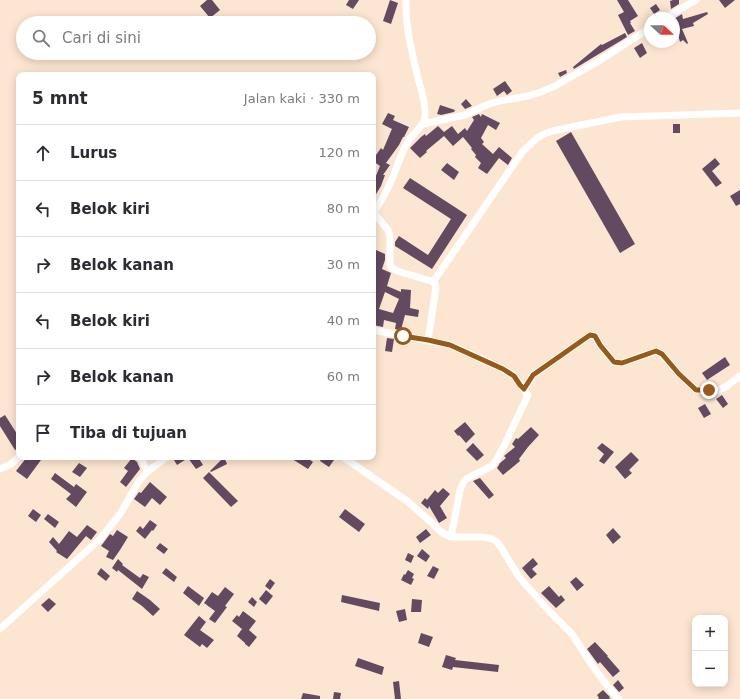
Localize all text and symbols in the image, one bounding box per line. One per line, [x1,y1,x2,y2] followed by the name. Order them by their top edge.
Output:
[644,12,680,48] north arrow
[16,16,376,60] search box
[30,27,52,49] icon: search
[62,29,141,47] text: Cari di sini
[32,88,88,108] text: 5 mnt
[244,91,360,106] text: Jalan kaki · 330 m
[32,142,54,164] icon: ahead
[70,144,117,162] text: Lurus
[318,145,360,160] text: 120 m
[32,198,54,220] icon: left
[70,200,150,218] text: Belok kiri
[327,201,360,216] text: 80 m
[32,254,54,276] icon: right
[70,256,174,274] text: Belok kanan
[327,257,360,272] text: 30 m
[32,310,54,332] icon: left
[70,312,150,330] text: Belok kiri
[327,313,360,328] text: 40 m
[394,327,412,345] route start
[32,366,54,388] icon: right
[70,368,174,386] text: Belok kanan
[327,369,360,384] text: 60 m
[700,381,718,399] route end
[32,422,54,444] icon: arrive
[70,424,187,442] text: Tiba di tujuan
[692,615,728,687] map controls
[692,615,728,651] button: +
[692,651,728,687] button: −

